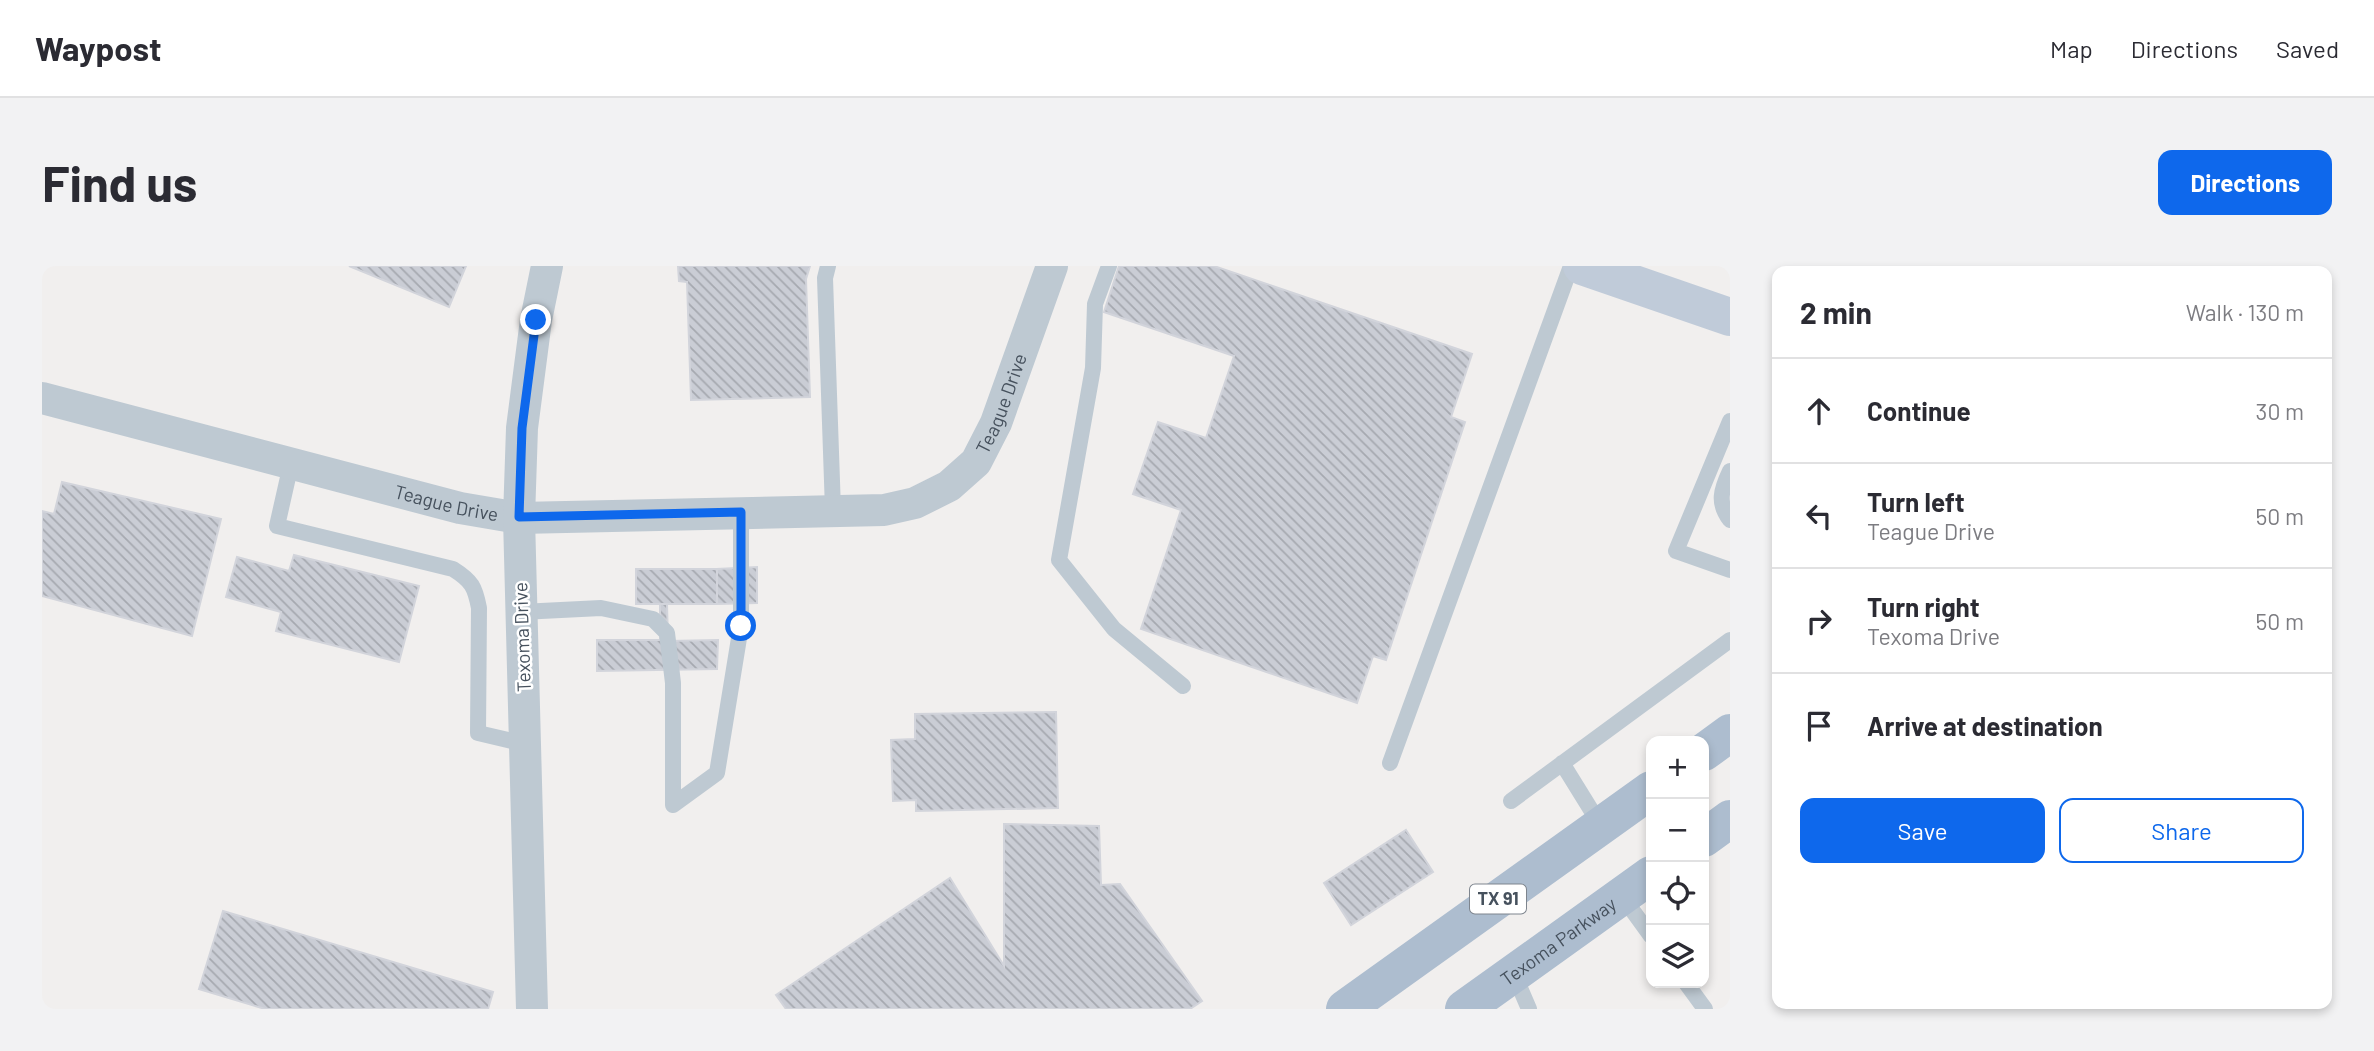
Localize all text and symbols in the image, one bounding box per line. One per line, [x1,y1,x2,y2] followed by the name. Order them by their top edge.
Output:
[35,28,162,68] text: Waypost
[2050,34,2093,63] text: Map
[2131,34,2238,63] text: Directions
[2276,34,2339,63] text: Saved
[2158,150,2332,215] button: Directions
[42,153,197,212] text: Find us
[1800,294,1872,330] text: 2 min
[2186,298,2304,326] text: Walk · 130 m
[520,304,551,335] route end
[970,350,1031,457] street label: Teague Drive
[1800,392,1838,430] icon: ahead
[1867,395,1971,426] text: Continue
[2256,397,2304,425] text: 30 m
[392,479,500,525] street label: Teague Drive
[1867,486,1965,517] text: Turn left
[1800,497,1838,535] icon: left
[2256,502,2304,530] text: 50 m
[1867,517,1995,545] text: Teague Drive
[508,582,535,692] street label: Texoma Drive
[1867,591,1980,622] text: Turn right
[1800,602,1838,640] icon: right
[2256,607,2304,635] text: 50 m
[725,610,756,641] route start
[1867,622,2000,650] text: Texoma Drive
[1800,707,1838,745] icon: arrive
[1867,710,2103,741] text: Arrive at destination
[1646,736,1709,988] map controls
[1646,736,1709,799] button: +
[1800,798,2045,863] button: Save
[2059,798,2304,863] button: Share
[1646,799,1709,862] button: −
[1646,862,1709,925] button: locate
[1470,884,1526,914] road number: TX 91
[1496,892,1621,990] street label: Texoma Parkway
[1646,925,1709,988] button: layers

